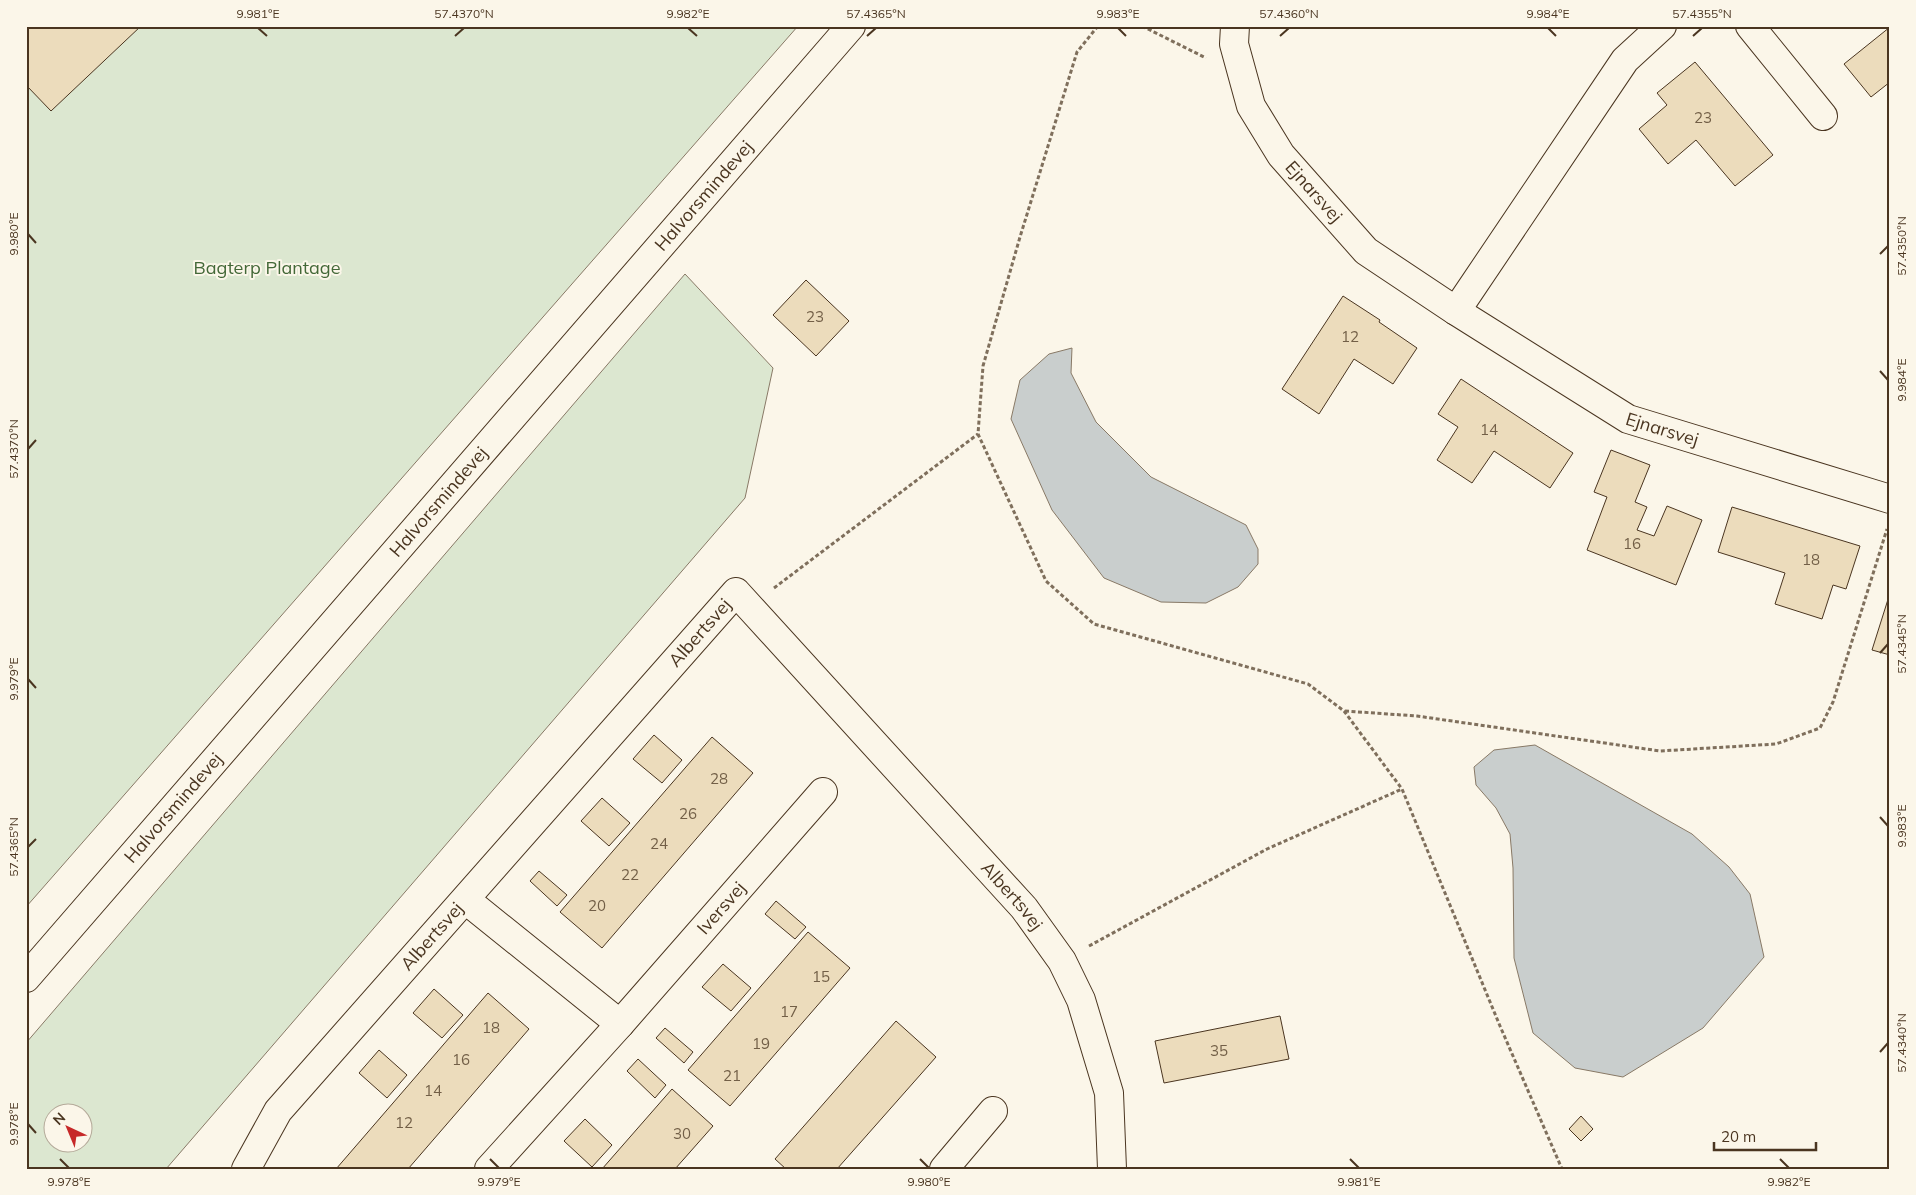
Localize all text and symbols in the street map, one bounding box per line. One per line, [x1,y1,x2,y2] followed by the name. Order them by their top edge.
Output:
[236,6,280,21] text: 9.981°E
[434,6,494,21] text: 57.4370°N
[666,6,710,21] text: 9.982°E
[846,6,906,21] text: 57.4365°N
[1096,6,1140,21] text: 9.983°E
[1259,6,1319,21] text: 57.4360°N
[1526,6,1570,21] text: 9.984°E
[1672,6,1732,21] text: 57.4355°N
[1694,108,1712,127] house number: 23
[649,136,758,255] street label: Halvorsmindevej
[1281,156,1347,227] street label: Ejnarsvej
[6,212,21,256] text: 9.980°E
[1894,216,1909,276] text: 57.4350°N
[193,256,341,279] park label: Bagterp Plantage
[806,307,824,326] house number: 23
[1341,327,1359,346] house number: 12
[1894,358,1909,402] text: 9.984°E
[1623,407,1702,451] street label: Ejnarsvej
[6,419,21,479] text: 57.4370°N
[1480,420,1498,439] house number: 14
[384,442,492,562] street label: Halvorsmindevej
[1623,534,1641,553] house number: 16
[1802,550,1820,569] house number: 18
[663,593,736,671] street label: Albertsvej
[1894,614,1909,674] text: 57.4345°N
[6,657,21,701] text: 9.979°E
[119,748,227,868] street label: Halvorsmindevej
[710,769,728,788] house number: 28
[679,804,697,823] house number: 26
[1894,804,1909,848] text: 9.983°E
[6,817,21,877] text: 57.4365°N
[650,834,668,853] house number: 24
[976,856,1048,935] street label: Albertsvej
[621,865,639,884] house number: 22
[692,877,750,939] street label: Iversvej
[588,896,606,915] house number: 20
[395,897,468,975] street label: Albertsvej
[812,967,830,986] house number: 15
[780,1002,798,1021] house number: 17
[1894,1013,1909,1073] text: 57.4340°N
[482,1018,500,1037] house number: 18
[752,1034,770,1053] house number: 19
[1210,1041,1228,1060] house number: 35
[452,1050,470,1069] house number: 16
[723,1066,741,1085] house number: 21
[424,1081,442,1100] house number: 14
[6,1102,21,1146] text: 9.978°E
[42,1102,92,1152] north arrow
[49,1109,69,1129] text: N
[395,1113,413,1132] house number: 12
[1714,1120,1816,1152] scale bar
[673,1124,691,1143] house number: 30
[1721,1127,1756,1146] text: 20 m
[47,1174,91,1189] text: 9.978°E
[477,1174,521,1189] text: 9.979°E
[907,1174,951,1189] text: 9.980°E
[1337,1174,1381,1189] text: 9.981°E
[1767,1174,1811,1189] text: 9.982°E

